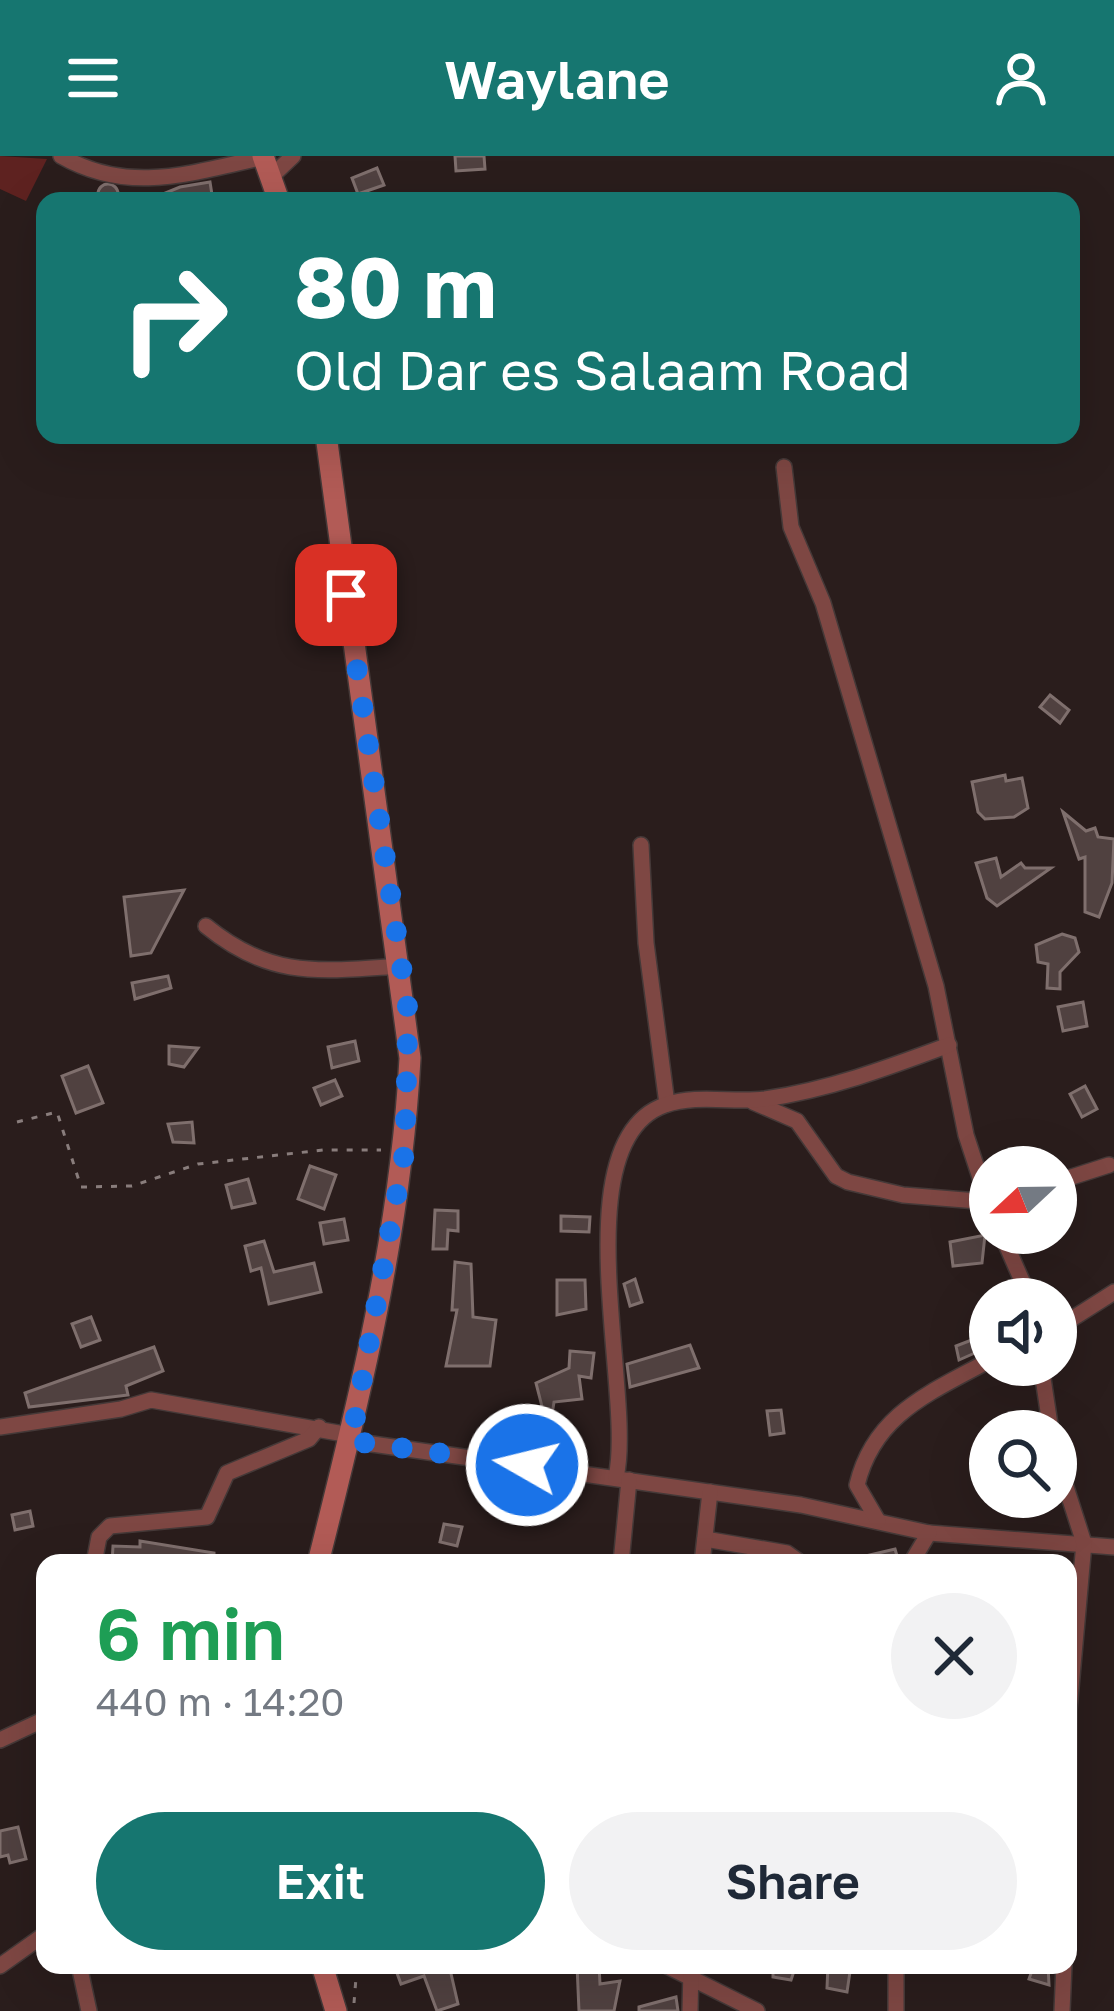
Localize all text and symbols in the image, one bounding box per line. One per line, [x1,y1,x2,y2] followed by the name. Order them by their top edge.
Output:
[60,45,126,111] icon: menu
[988,45,1054,111] icon: person
[444,46,670,111] text: Waylane
[294,236,497,336] text: 80 m
[96,240,252,396] icon: right
[294,337,911,402] text: Old Dar es Salaam Road
[295,544,397,646] pin
[313,562,379,628] icon: arrive
[969,1146,1077,1254] north arrow
[969,1146,1077,1518] map controls
[969,1278,1077,1386] button: sound
[464,1402,590,1528] position arrow
[969,1410,1077,1518] button: search
[96,1589,285,1676] text: 6 min
[891,1593,1017,1719] button: close
[96,1678,344,1725] text: 440 m · 14:20
[96,1812,545,1950] button: Exit
[569,1812,1017,1950] button: Share

